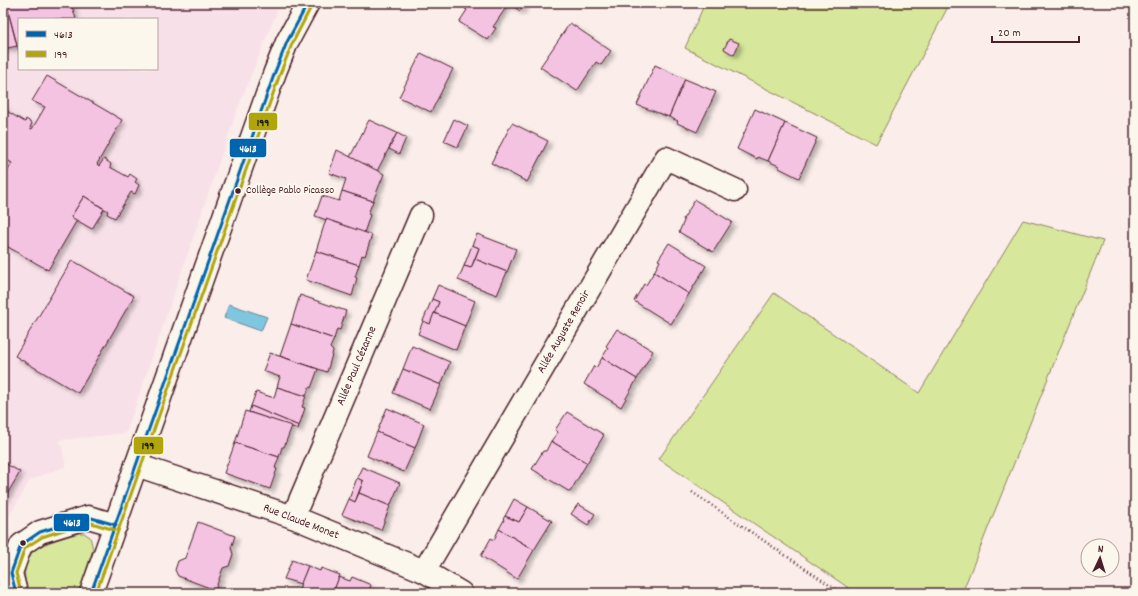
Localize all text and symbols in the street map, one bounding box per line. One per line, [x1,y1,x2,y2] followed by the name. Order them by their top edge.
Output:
[18,18,158,70] legend
[992,18,1079,44] scale bar
[998,25,1021,42] text: 20 m
[54,27,73,44] text: 4613
[54,47,68,64] text: 199
[248,112,278,131] line badge: 199
[257,116,269,132] text: 199
[229,138,267,158] line badge: 4613
[239,142,257,158] text: 4613
[246,183,334,199] place label: Collège Pablo Picasso
[233,186,243,196] marker: Collège Pablo Picasso
[533,287,595,377] street label: Allée Auguste Renoir
[333,324,381,408] street label: Allée Paul Cézanne
[133,436,164,455] line badge: 199
[142,439,154,455] text: 199
[261,500,342,544] street label: Rue Claude Monet
[53,513,90,532] line badge: 4613
[63,516,81,532] text: 4613
[18,538,28,548] unlabelled marker
[1080,538,1120,578] north arrow
[1097,542,1104,558] text: N

